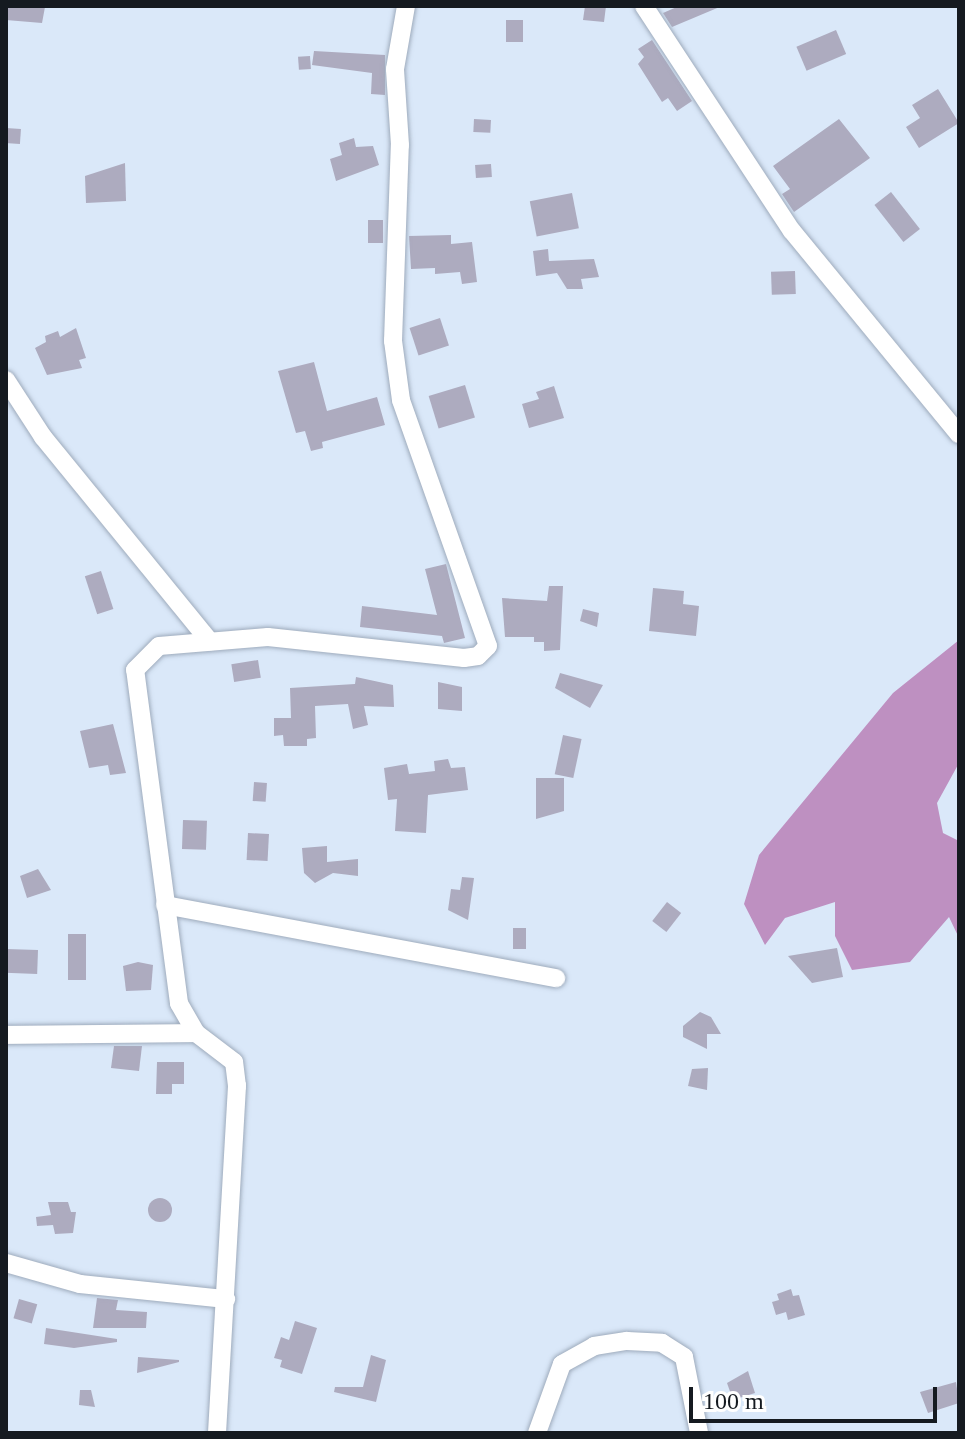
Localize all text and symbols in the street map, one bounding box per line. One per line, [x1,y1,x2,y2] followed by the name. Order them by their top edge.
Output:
[693,1371,941,1421] scale bar
[703,1388,764,1414] text: 100 m

